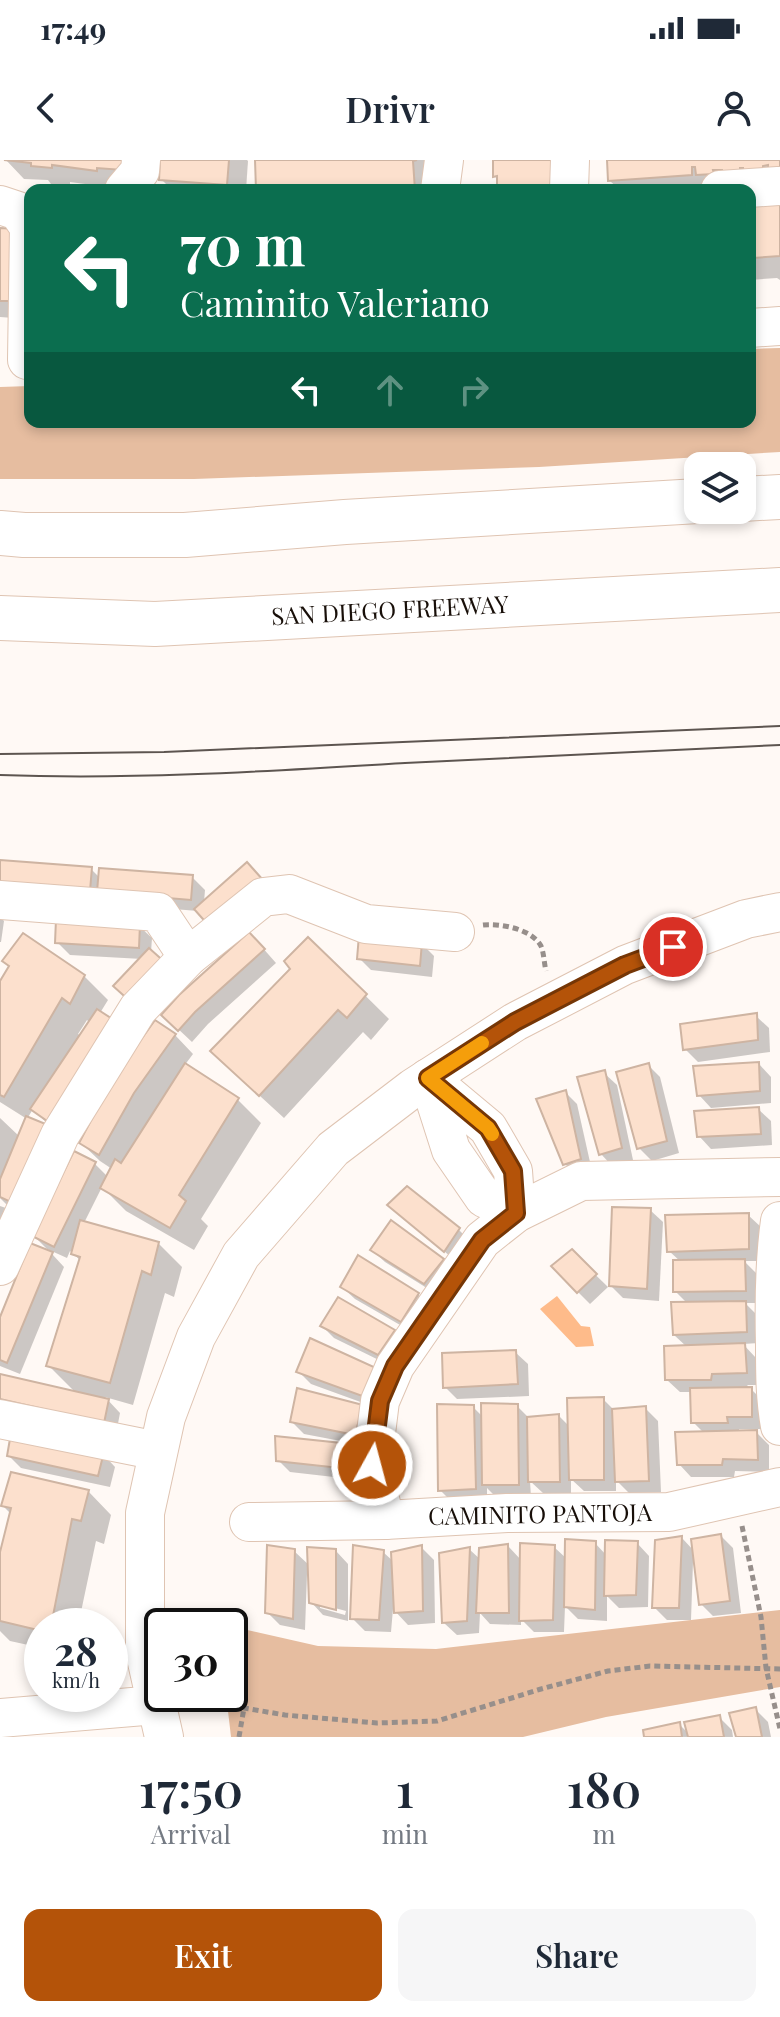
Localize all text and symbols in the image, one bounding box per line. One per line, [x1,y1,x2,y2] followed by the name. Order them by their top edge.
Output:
[40,8,106,48] text: 17:49
[345,84,435,132] text: Drivr
[24,86,68,130] icon: back
[712,86,756,130] icon: person
[180,206,305,281] text: 70 m
[48,216,152,320] icon: left
[180,278,490,326] text: Caminito Valeriano
[284,368,328,412] icon: left
[368,368,412,412] icon: ahead
[452,368,496,412] icon: right
[684,452,756,524] map controls
[684,452,756,524] button: layers
[270,587,510,631] street label: SAN DIEGO FREEWAY
[639,913,707,981] pin
[651,925,695,969] icon: arrive
[330,1423,414,1507] position arrow
[428,1495,653,1531] street label: CAMINITO PANTOJA
[144,1608,248,1712] speed limit sign: 30
[54,1623,98,1676] text: 28
[52,1666,100,1693] text: km/h
[139,1756,243,1820] text: 17:50
[396,1756,414,1820] text: 1
[567,1756,641,1820] text: 180
[151,1816,231,1851] text: Arrival
[382,1816,428,1851] text: min
[592,1816,616,1851] text: m
[24,1909,382,2001] button: Exit
[398,1909,756,2001] button: Share

